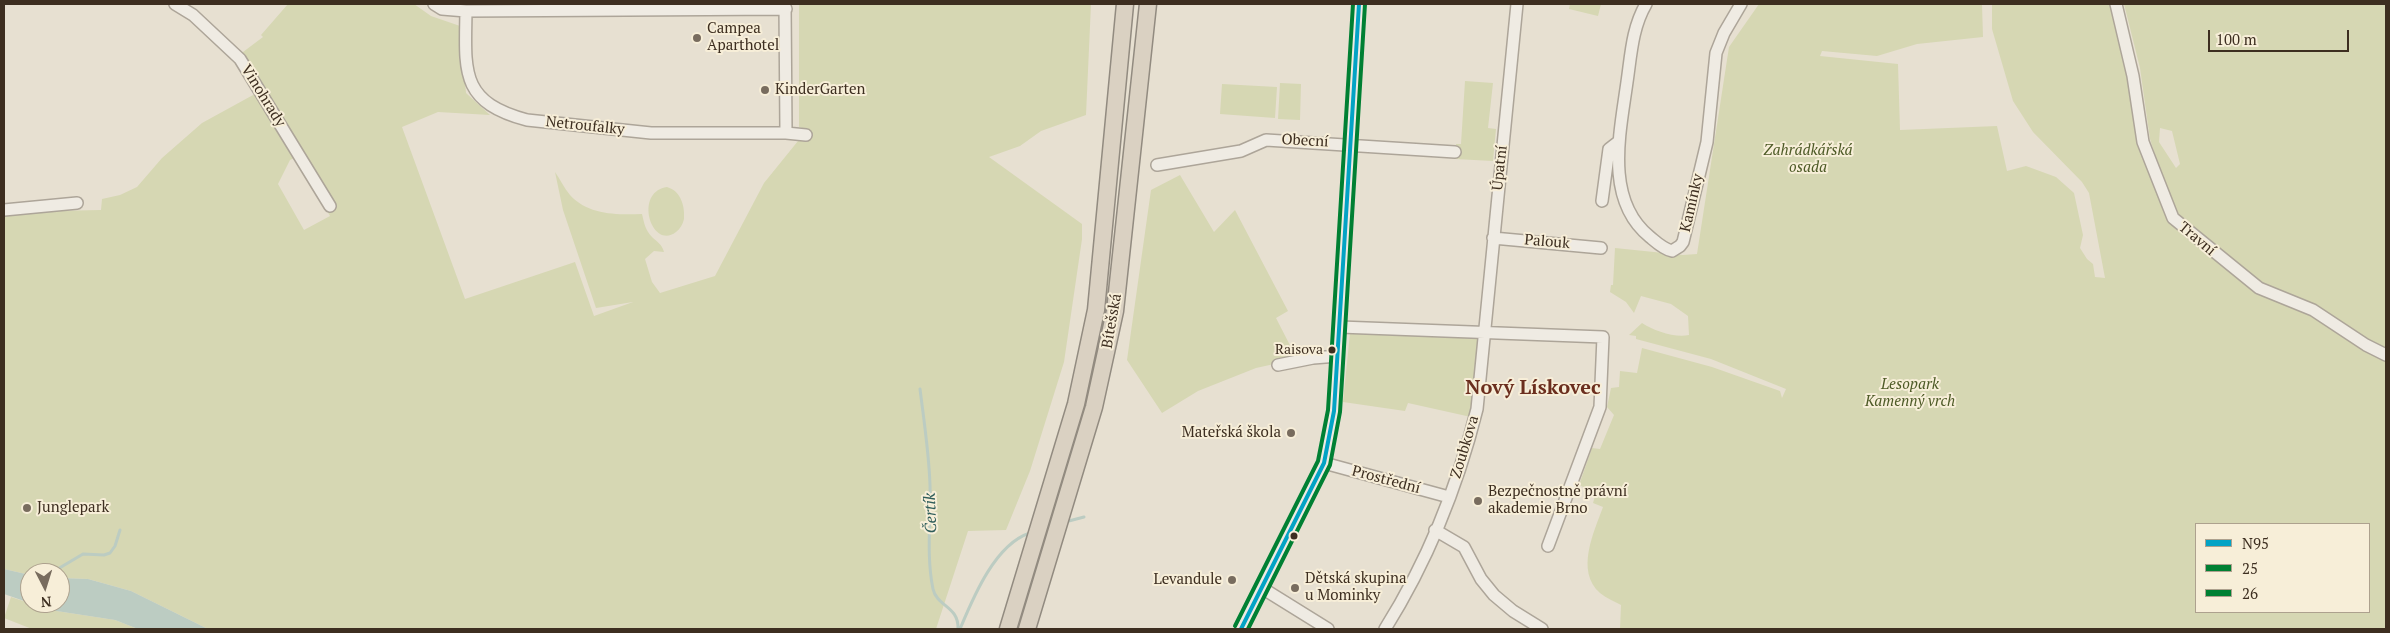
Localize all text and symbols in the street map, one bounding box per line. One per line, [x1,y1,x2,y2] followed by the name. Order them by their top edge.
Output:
[707,20,779,55] place label: Campea Aparthotel
[2210,20,2351,52] scale bar
[2216,29,2257,49] text: 100 m
[691,32,703,44] marker: Campea Aparthotel
[237,62,289,130] street label: Vinohrady
[775,81,865,99] place label: KinderGarten
[759,84,771,96] marker: KinderGarten
[545,113,625,139] street label: Netroufalky
[1281,131,1329,151] street label: Obecní
[1763,142,1853,177] park label: Zahrádkářská osada
[1489,145,1511,191] street label: Úpatní
[1677,172,1707,234] street label: Kamínky
[2175,218,2219,260] street label: Travní
[1523,231,1571,253] street label: Palouk
[1098,292,1126,350] street label: Bítešská
[1275,342,1323,358] place label: Raisova
[1327,345,1337,355] marker: Raisova
[1465,376,1601,400] district label: Nový Lískovec
[1865,376,1955,411] park label: Lesopark Kamenný vrch
[1447,413,1483,481] street label: Zoubkova
[1182,424,1281,442] place label: Mateřská škola
[1285,427,1297,439] marker: Mateřská škola
[1350,462,1422,498] street label: Prostřední
[1488,483,1627,518] place label: Bezpečnostně právní akademie Brno
[921,492,941,534] water label: Čertík
[1472,495,1484,507] marker: Bezpečnostně právní akademie Brno
[37,499,109,517] place label: Junglepark
[21,502,33,514] marker: Junglepark
[2195,523,2370,613] legend
[1289,531,1299,541] unlabelled marker
[2242,533,2269,553] text: N95
[2242,558,2258,578] text: 25
[20,563,70,613] north arrow
[1305,570,1407,605] place label: Dětská skupina u Mominky
[1153,571,1222,589] place label: Levandule
[1226,574,1238,586] marker: Levandule
[1289,582,1301,594] marker: Dětská skupina u Mominky
[2242,583,2258,603] text: 26
[40,593,52,612] text: N

